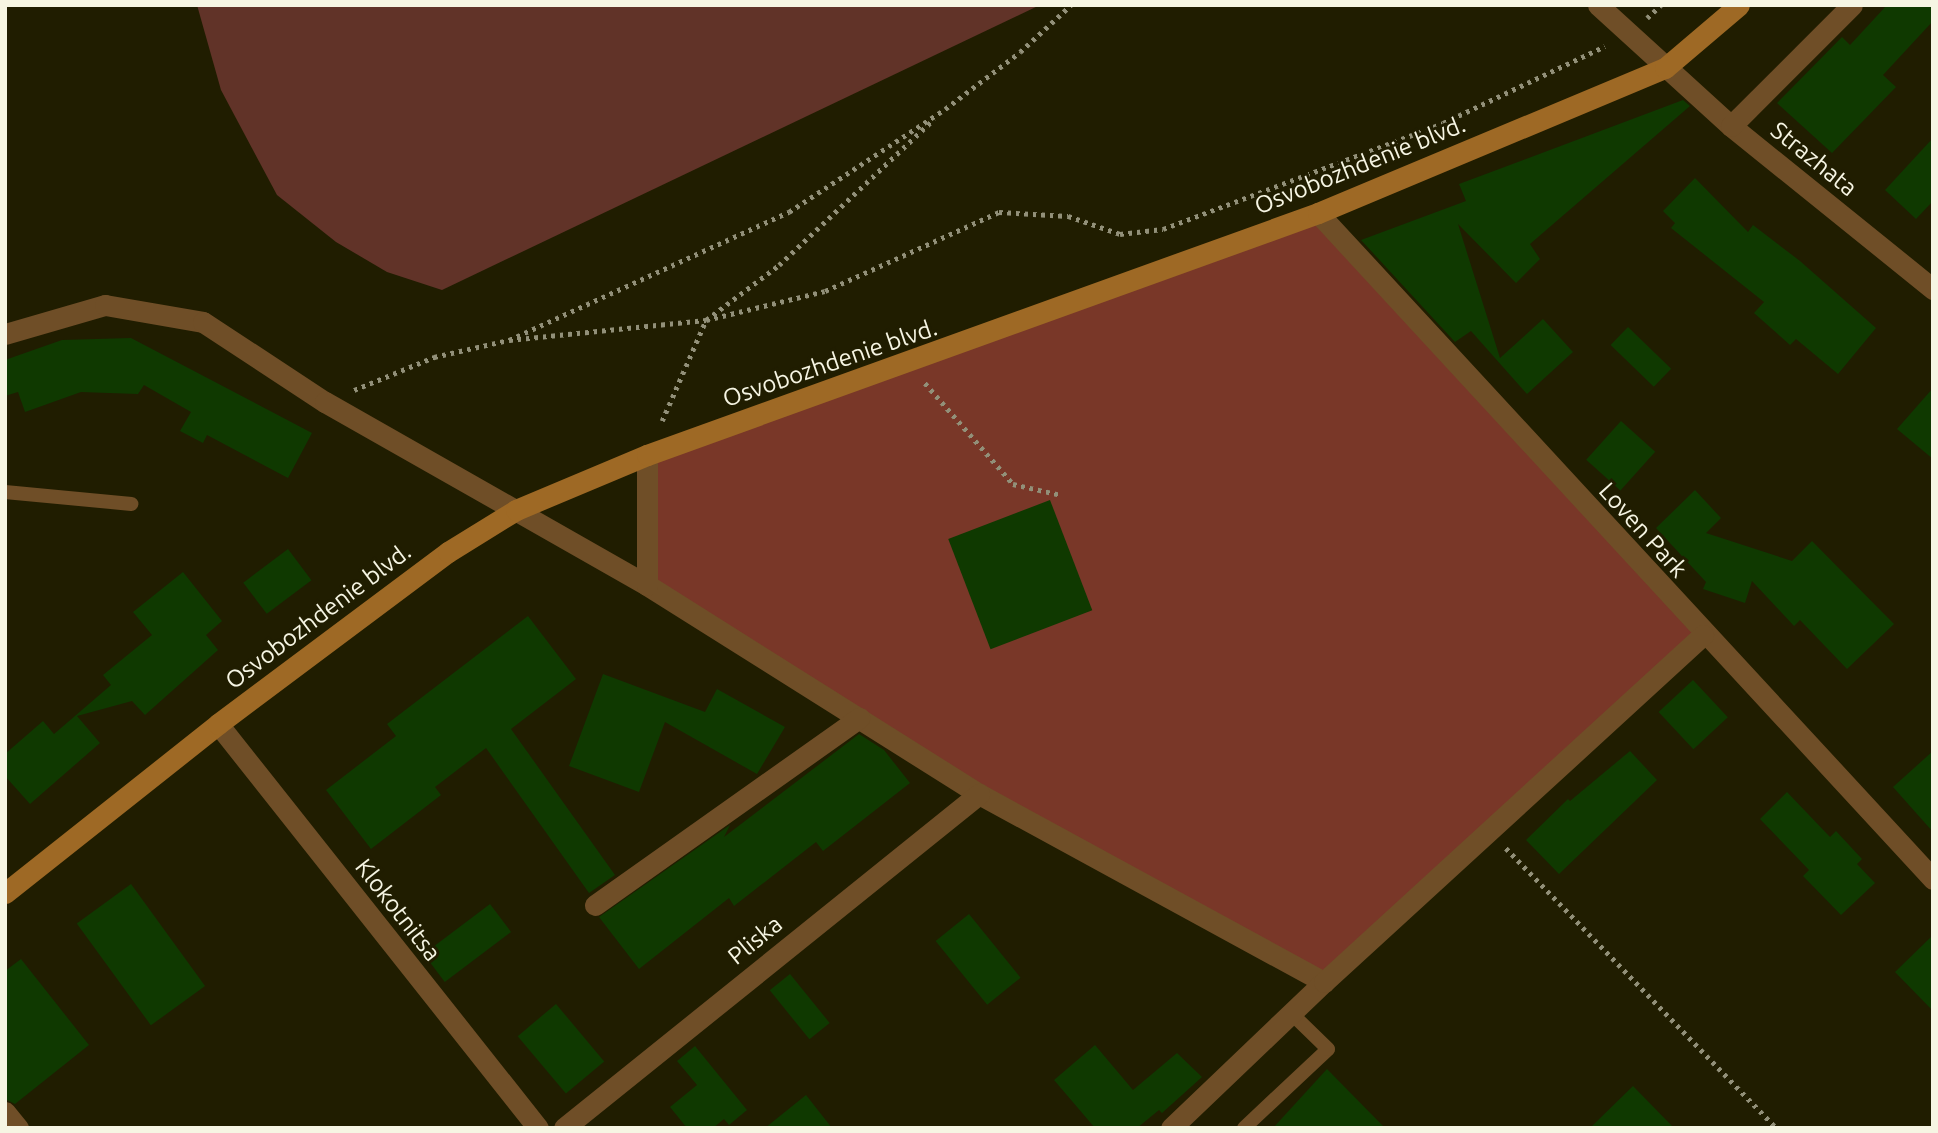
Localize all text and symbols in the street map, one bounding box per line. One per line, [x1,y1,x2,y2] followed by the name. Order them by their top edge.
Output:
[1250,110,1470,220] street label: Osvobozhdenie blvd.
[1765,116,1863,202] street label: Strazhata
[719,313,941,413] street label: Osvobozhdenie blvd.
[1593,477,1693,583] street label: Loven Park
[220,537,416,695] street label: Osvobozhdenie blvd.
[349,853,447,967] street label: Klokotnitsa
[722,910,788,970] street label: Pliska

